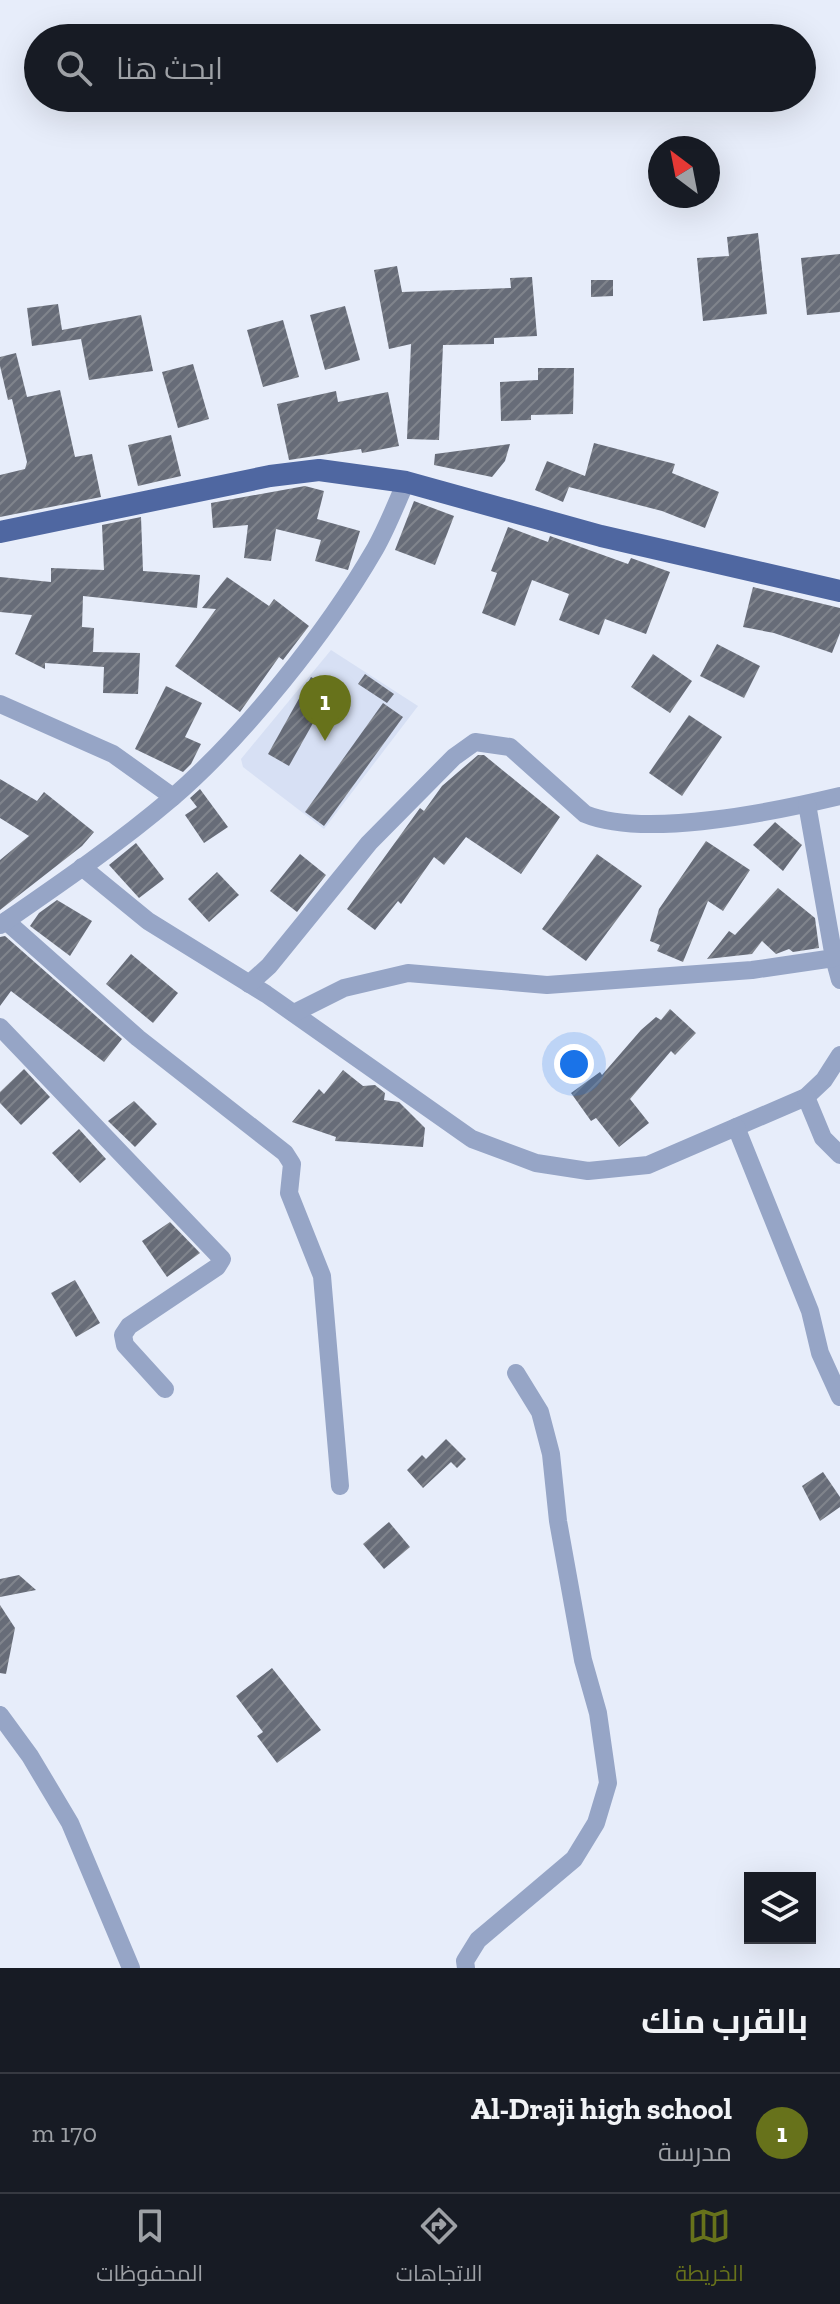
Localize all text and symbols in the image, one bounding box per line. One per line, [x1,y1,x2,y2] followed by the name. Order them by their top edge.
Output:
[24,24,816,112] search box
[52,46,96,90] icon: search
[116,51,223,87] text: ابحث هنا
[648,136,720,208] north arrow
[299,675,351,741] pin: 1
[554,1044,594,1084] your location
[744,1872,816,1944] map controls
[744,1872,816,1944] button: layers
[641,2001,808,2042] text: بالقرب منك
[471,2091,732,2127] text: Al-Draji high school
[32,2117,97,2149] text: 170 m
[777,2117,787,2149] text: 1
[658,2136,732,2168] text: مدرسة
[96,2204,203,2294] tab: المحفوظات
[396,2204,483,2294] tab: الاتجاهات
[675,2204,744,2294] tab: الخريطة

